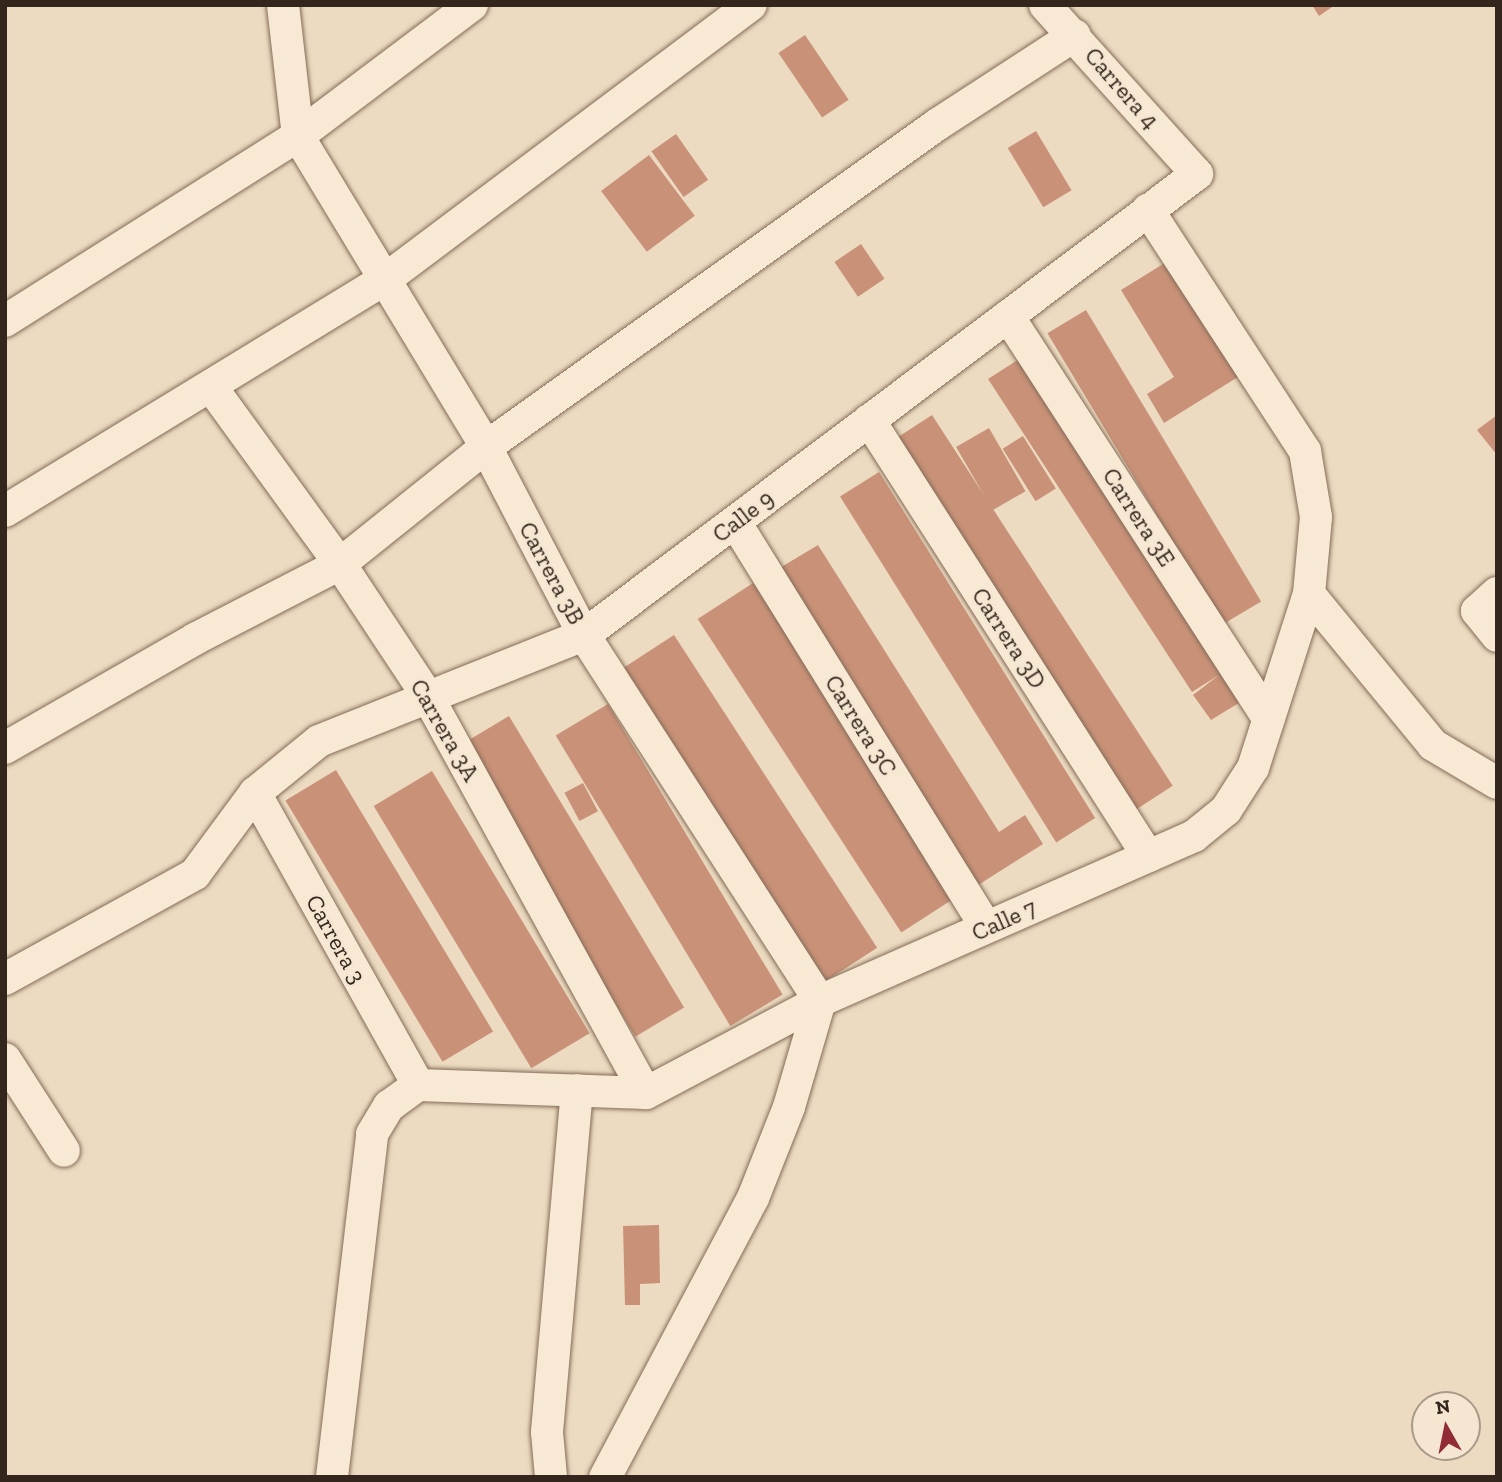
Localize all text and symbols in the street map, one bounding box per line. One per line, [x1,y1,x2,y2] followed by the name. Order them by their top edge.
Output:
[1079,41,1165,135] street label: Carrera 4
[1097,462,1181,572] street label: Carrera 3E
[707,484,779,548] street label: Calle 9
[513,517,591,629] street label: Carrera 3B
[966,582,1052,694] street label: Carrera 3D
[819,669,903,781] street label: Carrera 3C
[404,674,486,786] street label: Carrera 3A
[300,889,372,989] street label: Carrera 3
[967,893,1041,947] street label: Calle 7
[1411,1391,1481,1461] north arrow
[1434,1394,1452,1419] text: N

